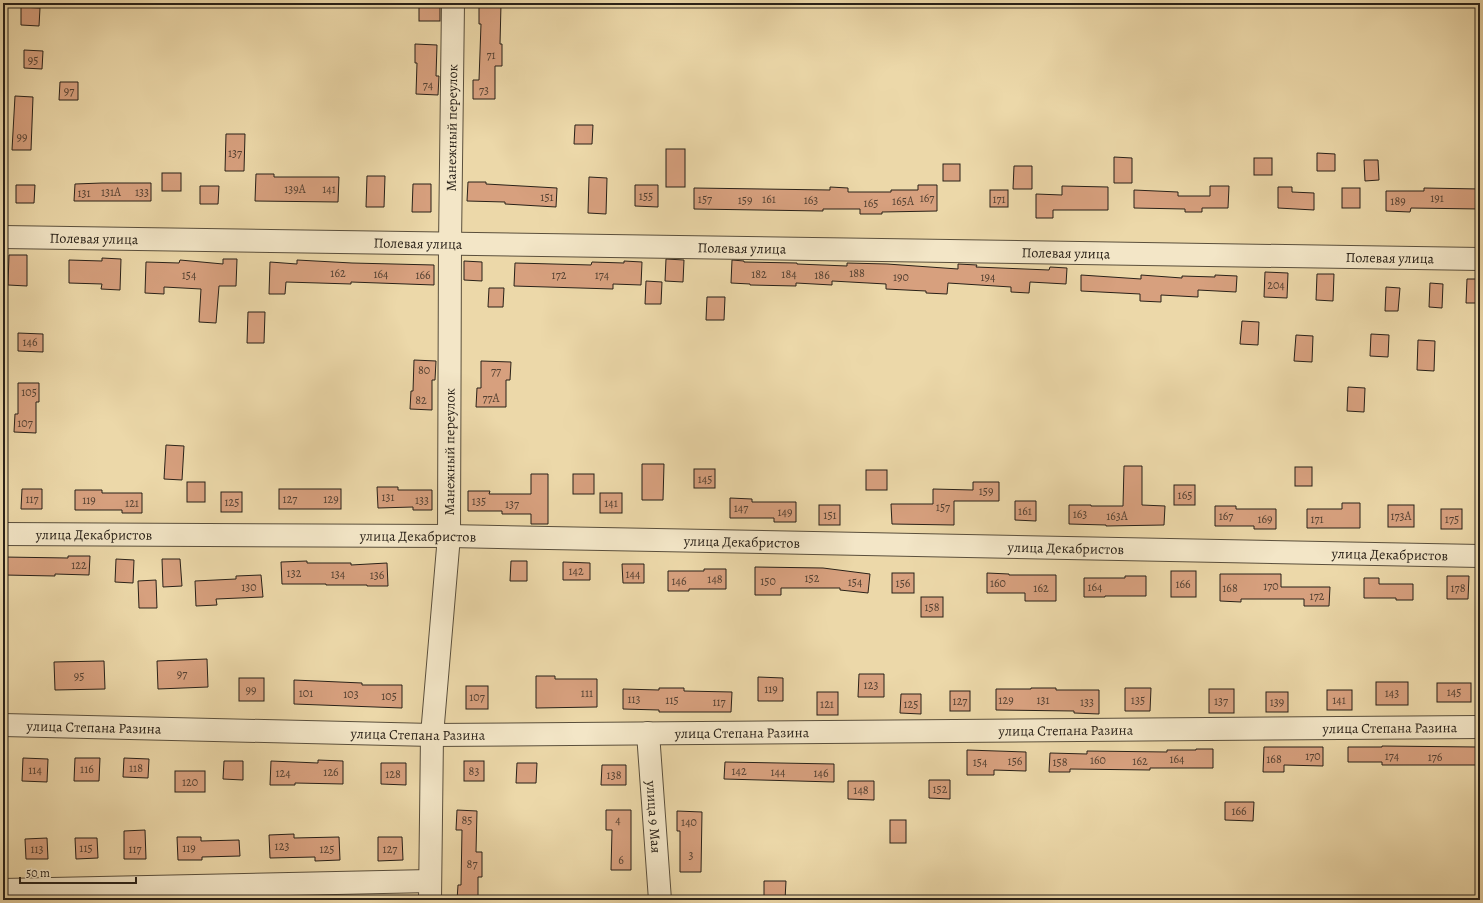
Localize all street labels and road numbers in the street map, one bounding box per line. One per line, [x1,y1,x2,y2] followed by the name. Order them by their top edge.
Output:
[442,64,462,192] street label: Манежный переулок
[50,229,139,249] street label: Полевая улица
[374,234,463,254] street label: Полевая улица
[697,238,787,259] street label: Полевая улица
[1021,243,1111,263] street label: Полевая улица
[1345,248,1435,268] street label: Полевая улица
[440,388,460,515] street label: Манежный переулок
[35,525,153,545] street label: улица Декабристов
[359,527,477,547] street label: улица Декабристов
[683,532,801,553] street label: улица Декабристов
[1007,538,1125,559] street label: улица Декабристов
[1330,544,1449,565] street label: улица Декабристов
[25,717,162,739] street label: улица Степана Разина
[1322,718,1458,738] street label: улица Степана Разина
[998,721,1134,741] street label: улица Степана Разина
[674,723,810,743] street label: улица Степана Разина
[349,724,486,745] street label: улица Степана Разина
[641,779,666,854] street label: улица 9 Мая

